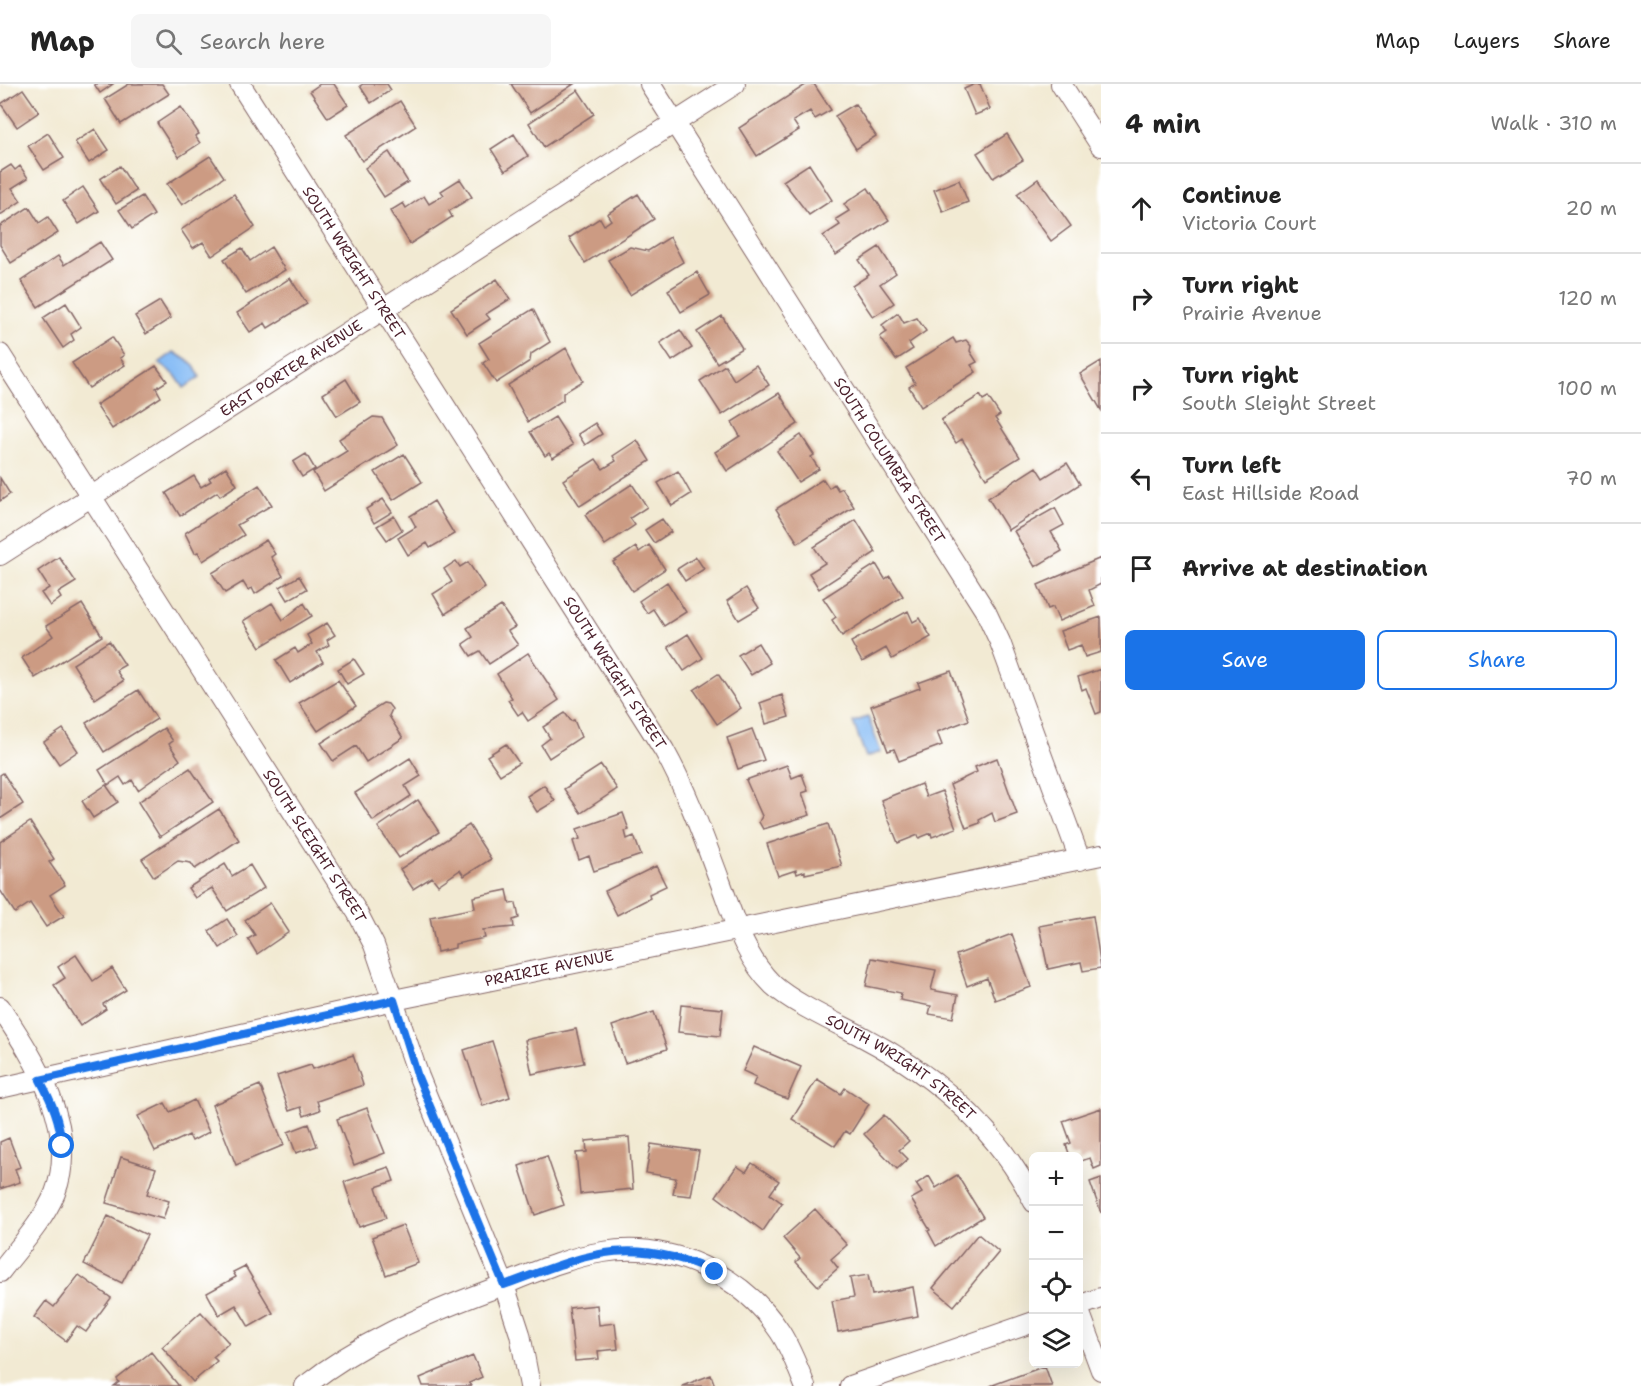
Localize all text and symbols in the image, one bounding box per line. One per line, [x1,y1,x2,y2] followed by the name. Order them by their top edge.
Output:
[131,14,551,68] search box
[30,22,95,60] text: Map
[152,25,185,58] icon: search
[200,27,325,56] text: Search here
[1375,27,1420,55] text: Map
[1453,27,1520,55] text: Layers
[1553,27,1611,55] text: Share
[1125,106,1201,141] text: 4 min
[1491,110,1617,136] text: Walk · 310 m
[1182,181,1282,210] text: Continue
[298,183,410,343] street label: SOUTH WRIGHT STREET
[1125,192,1158,225] icon: ahead
[1566,195,1617,221] text: 20 m
[1182,210,1317,236] text: Victoria Court
[1182,271,1299,300] text: Turn right
[1125,282,1158,315] icon: right
[1558,285,1617,311] text: 120 m
[1182,300,1322,326] text: Prairie Avenue
[216,315,366,421] street label: EAST PORTER AVENUE
[1182,361,1299,390] text: Turn right
[1125,372,1158,405] icon: right
[829,374,950,547] street label: SOUTH COLUMBIA STREET
[1557,375,1617,401] text: 100 m
[1182,390,1376,416] text: South Sleight Street
[1182,451,1281,480] text: Turn left
[1125,462,1158,495] icon: left
[1565,465,1617,491] text: 70 m
[1182,480,1359,506] text: East Hillside Road
[1125,552,1158,585] icon: arrive
[1182,554,1428,583] text: Arrive at destination
[559,593,671,753] street label: SOUTH WRIGHT STREET
[1125,630,1365,690] button: Save
[1377,630,1617,690] button: Share
[258,766,371,926] street label: SOUTH SLEIGHT STREET
[483,945,615,991] street label: PRAIRIE AVENUE
[822,1010,980,1124] street label: SOUTH WRIGHT STREET
[48,1132,74,1158] route start
[1029,1152,1083,1368] map controls
[1029,1152,1083,1206] button: +
[1029,1206,1083,1260] button: −
[701,1258,727,1284] route end
[1029,1260,1083,1314] button: locate
[1029,1314,1083,1368] button: layers

